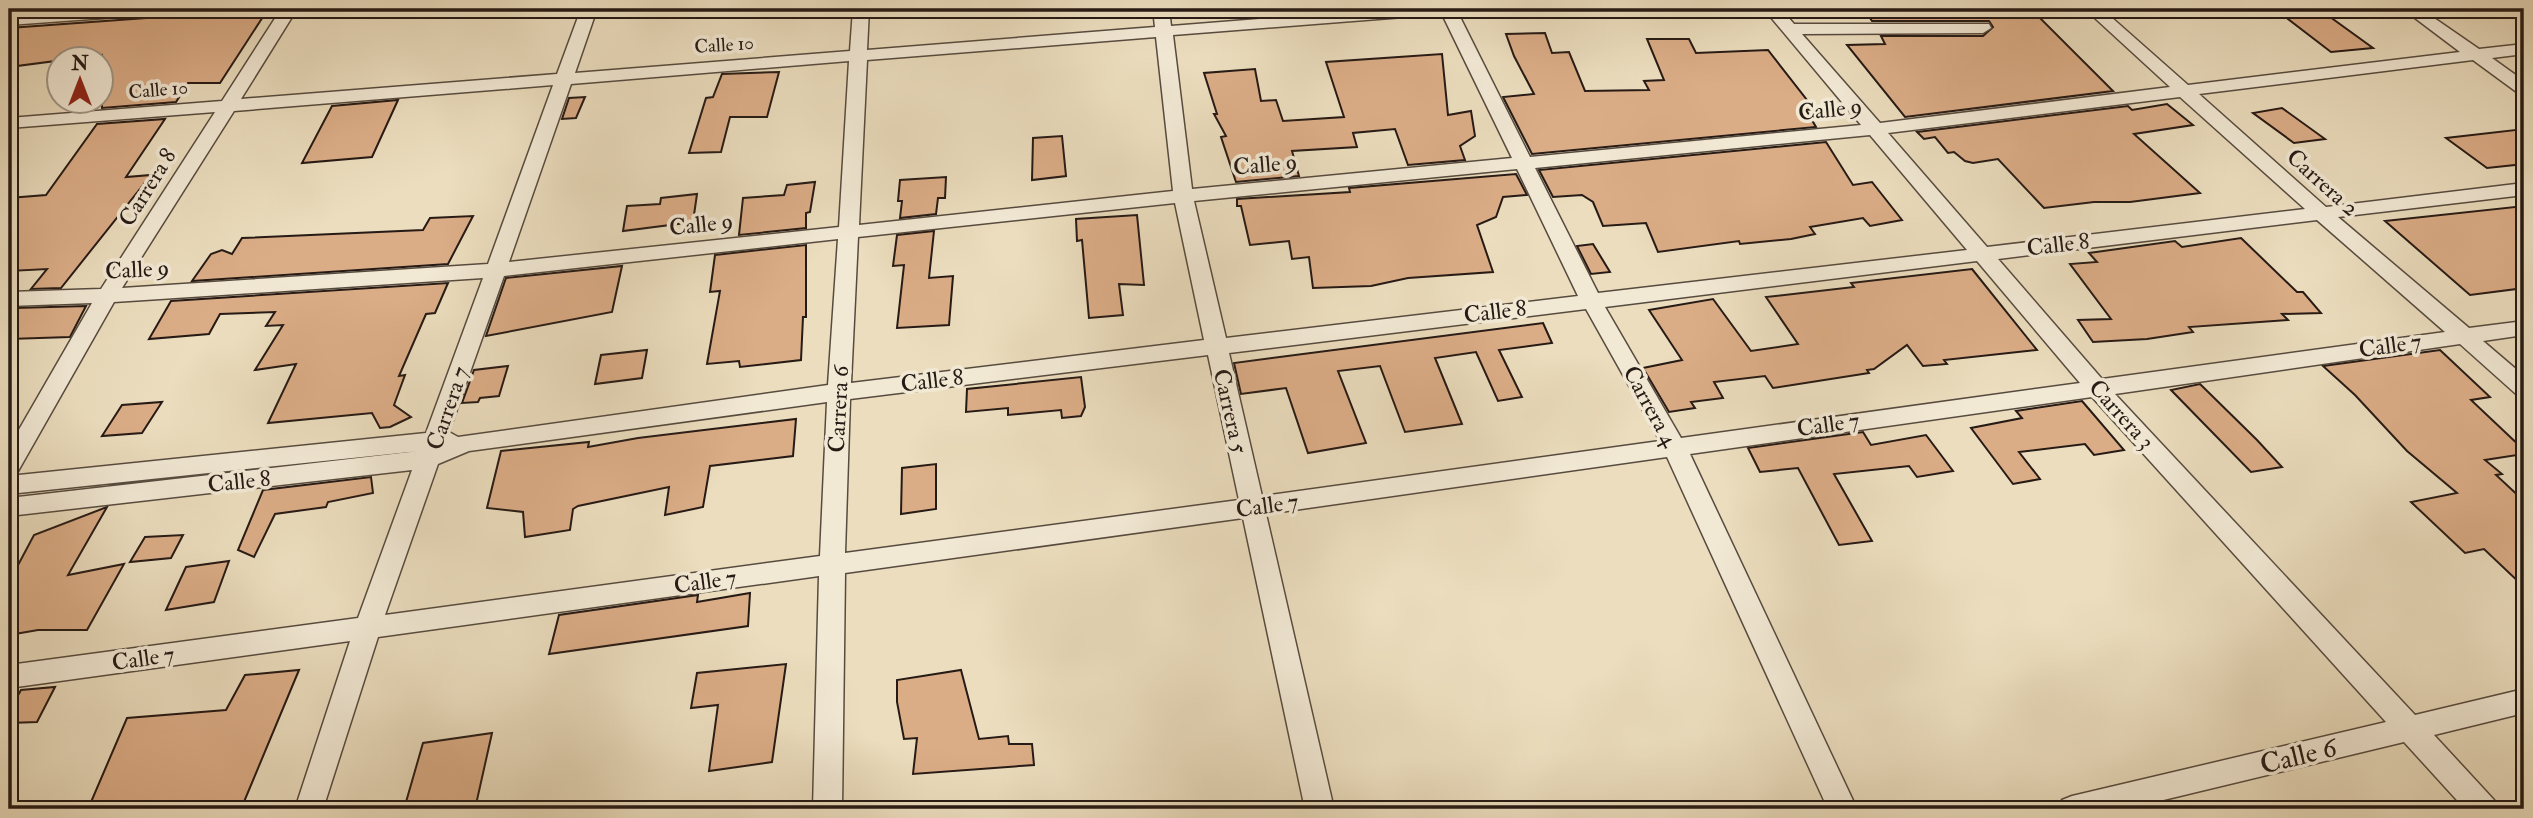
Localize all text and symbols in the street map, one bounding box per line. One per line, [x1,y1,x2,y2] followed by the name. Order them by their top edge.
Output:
[693,31,755,59] street label: Calle 10
[46,46,116,116] north arrow
[70,52,89,76] text: N
[127,75,189,105] street label: Calle 10
[1797,92,1863,127] street label: Calle 9
[2280,142,2365,222] street label: Carrera 2
[112,143,183,232] street label: Carrera 8
[1232,147,1298,182] street label: Calle 9
[668,207,734,242] street label: Calle 9
[2025,226,2091,263] street label: Calle 8
[104,253,170,286] street label: Calle 9
[1462,293,1528,330] street label: Calle 8
[2357,327,2424,364] street label: Calle 7
[1617,361,1685,453] street label: Carrera 4
[420,362,475,454] street label: Carrera 7
[899,362,965,399] street label: Calle 8
[822,363,855,453] street label: Carrera 6
[1207,366,1254,456] street label: Carrera 5
[2083,373,2161,455] street label: Carrera 3
[1795,406,1862,443] street label: Calle 7
[206,464,272,499] street label: Calle 8
[1234,487,1301,524] street label: Calle 7
[672,563,739,600] street label: Calle 7
[110,640,177,677] street label: Calle 7
[2256,730,2342,783] street label: Calle 6

